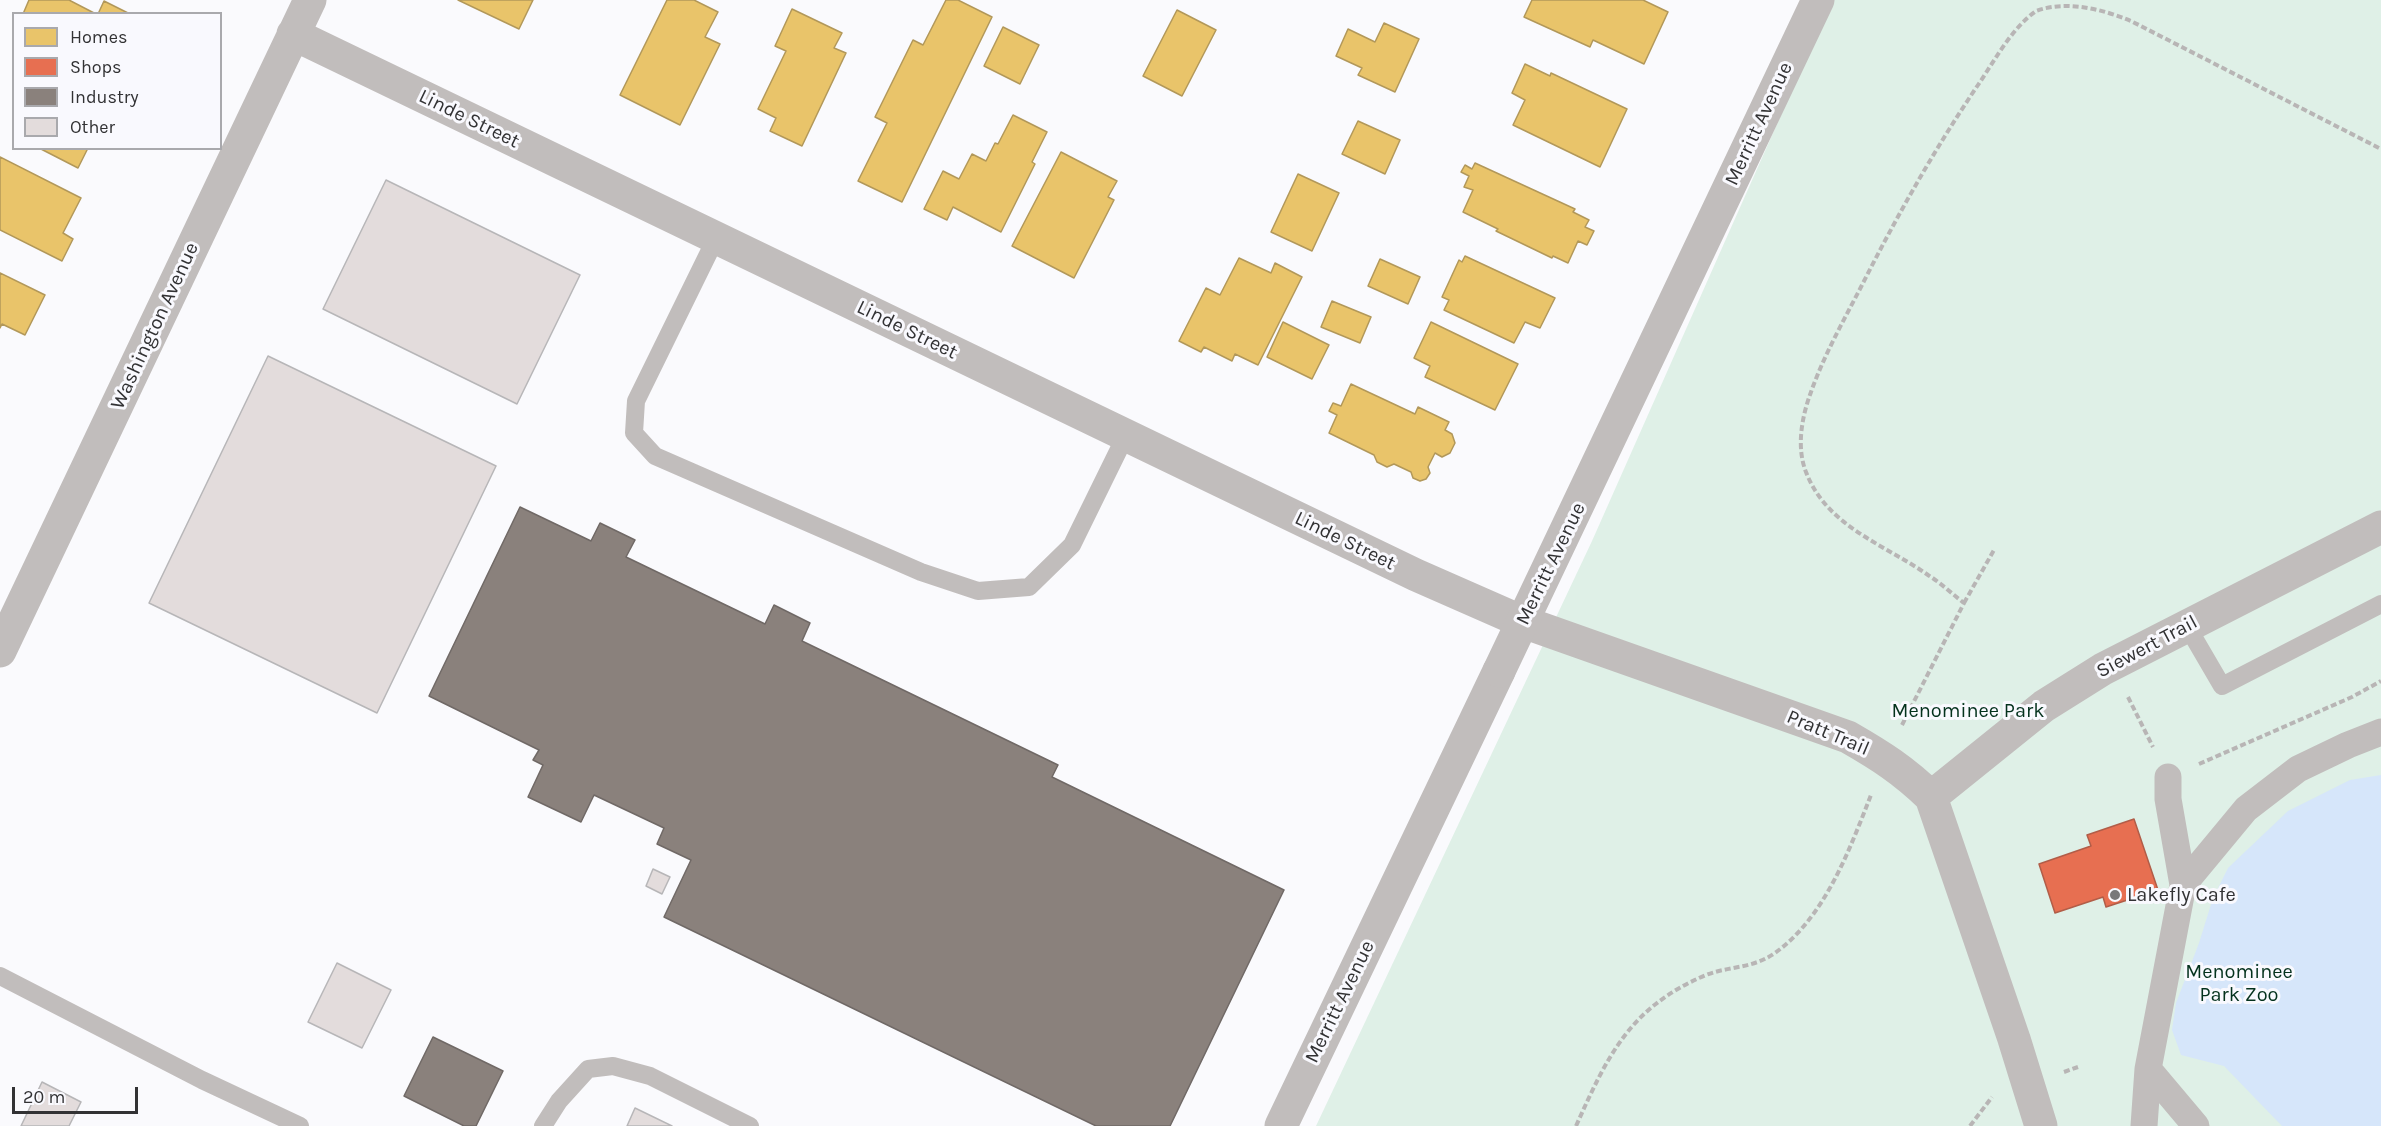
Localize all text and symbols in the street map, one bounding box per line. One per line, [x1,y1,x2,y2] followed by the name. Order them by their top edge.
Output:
[12,12,222,150] legend
[70,26,127,48] text: Homes
[70,56,122,78] text: Shops
[1720,59,1798,189] street label: Merritt Avenue
[415,84,523,154] street label: Linde Street
[70,86,139,108] text: Industry
[70,116,115,138] text: Other
[106,239,204,413] street label: Washington Avenue
[853,295,961,365] street label: Linde Street
[1511,499,1591,629] street label: Merritt Avenue
[1291,506,1399,576] street label: Linde Street
[2092,610,2202,684] street label: Siewert Trail
[1892,699,2044,723] park label: Menominee Park
[1783,705,1873,761] street label: Pratt Trail
[2127,883,2236,907] place label: Lakefly Cafe
[2108,888,2122,902] marker: Lakefly Cafe
[1300,937,1380,1067] street label: Merritt Avenue
[2185,960,2293,1007] park label: Menominee Park Zoo
[15,1075,141,1113] scale bar
[23,1086,65,1108] text: 20 m

